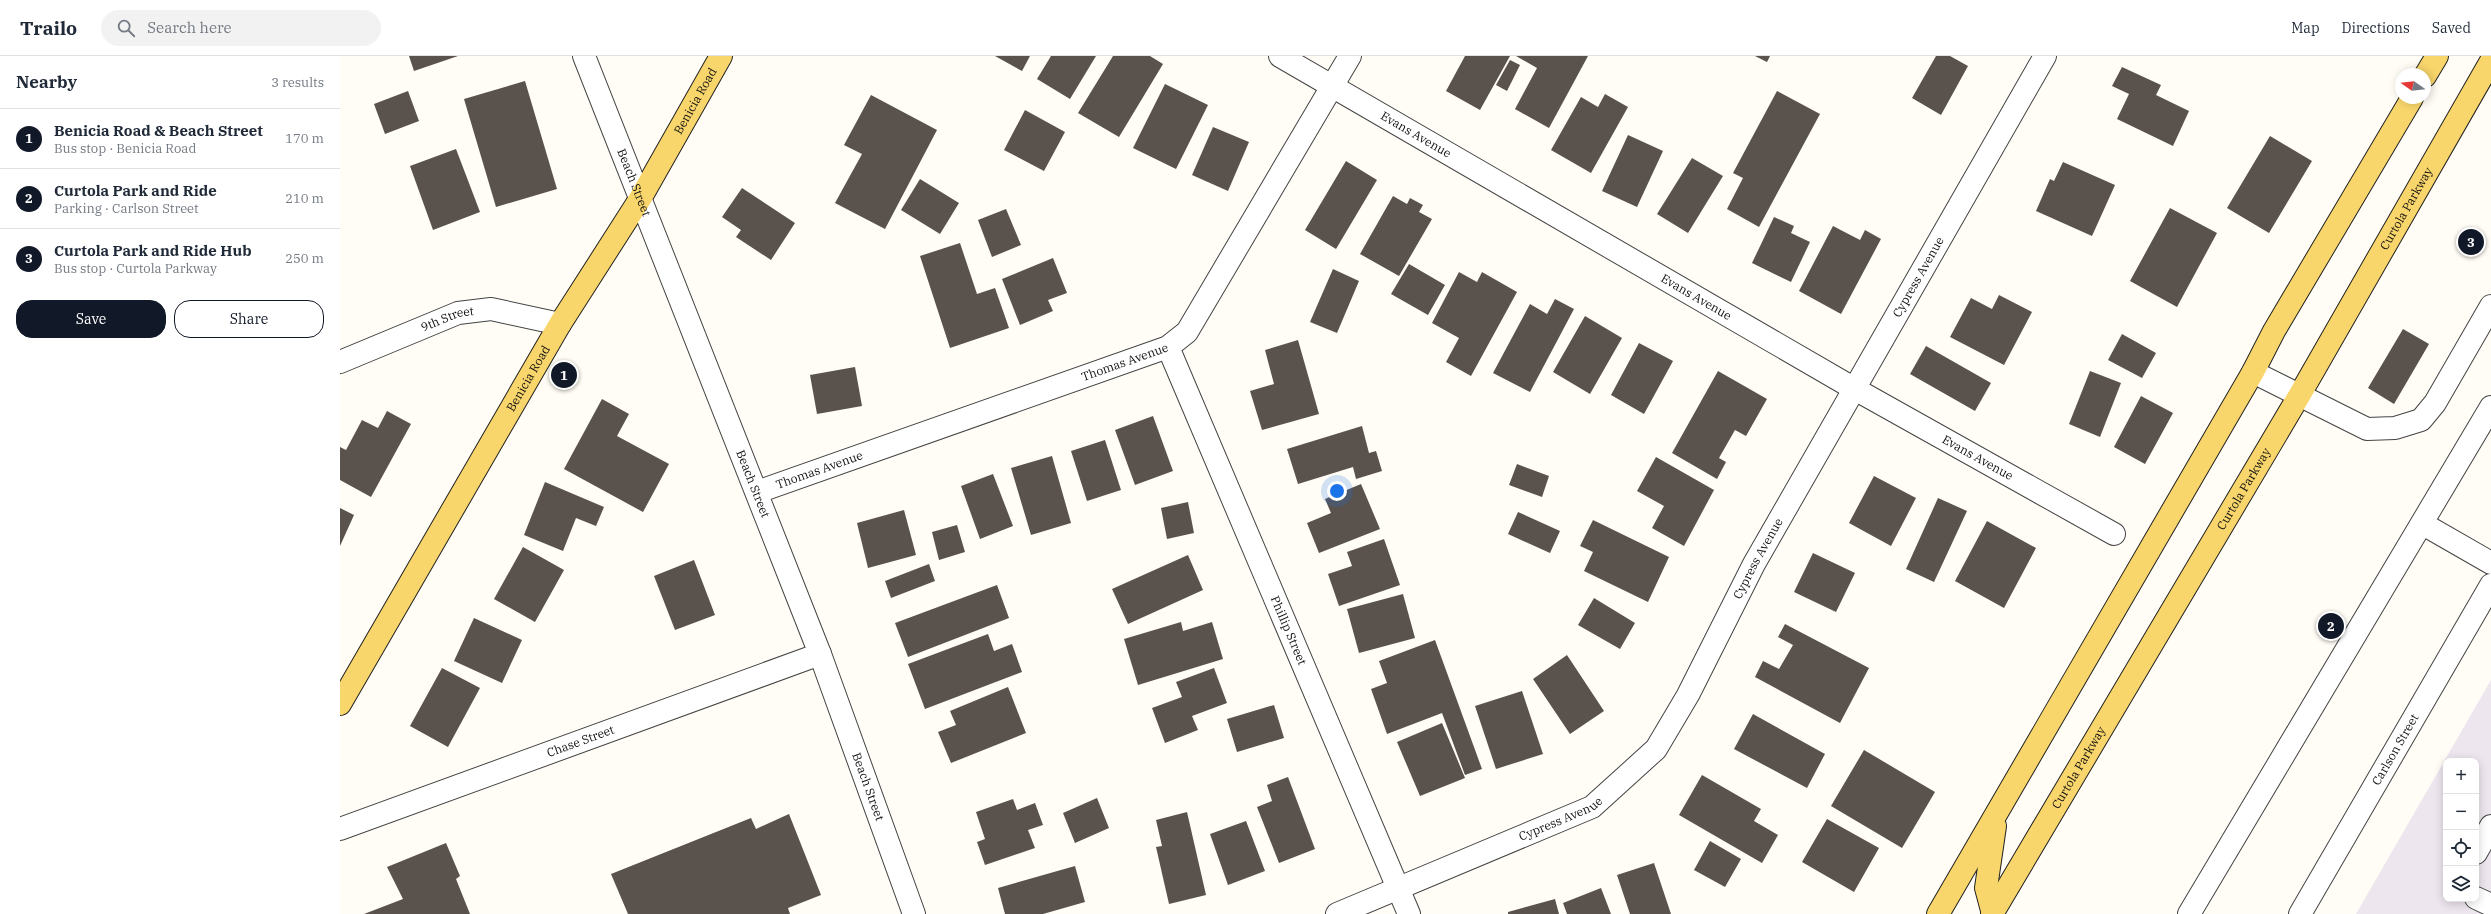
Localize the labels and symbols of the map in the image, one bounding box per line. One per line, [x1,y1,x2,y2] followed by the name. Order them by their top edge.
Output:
[670,65,720,137] street label: Benicia Road
[2395,68,2431,104] north arrow
[1378,108,1454,161] street label: Evans Avenue
[614,146,654,218] street label: Beach Street
[2376,164,2436,253] street label: Curtola Parkway
[2458,227,2484,257] pin: 3
[1889,234,1947,320] street label: Cypress Avenue
[1658,270,1734,323] street label: Evans Avenue
[418,303,475,335] street label: 9th Street
[1079,340,1170,384] street label: Thomas Avenue
[503,343,553,414] street label: Benicia Road
[551,360,577,390] pin: 1
[1940,431,2016,483] street label: Evans Avenue
[2213,444,2274,533] street label: Curtola Parkway
[774,447,864,492] street label: Thomas Avenue
[733,448,773,520] street label: Beach Street
[1327,481,1347,501] your location
[1730,515,1786,601] street label: Cypress Avenue
[1268,593,1310,667] street label: Phillip Street
[2318,611,2344,641] pin: 2
[2368,711,2422,788] street label: Carlson Street
[545,722,616,760] street label: Chase Street
[2048,723,2109,811] street label: Curtola Parkway
[849,750,888,823] street label: Beach Street
[1516,793,1605,844] street label: Cypress Avenue

